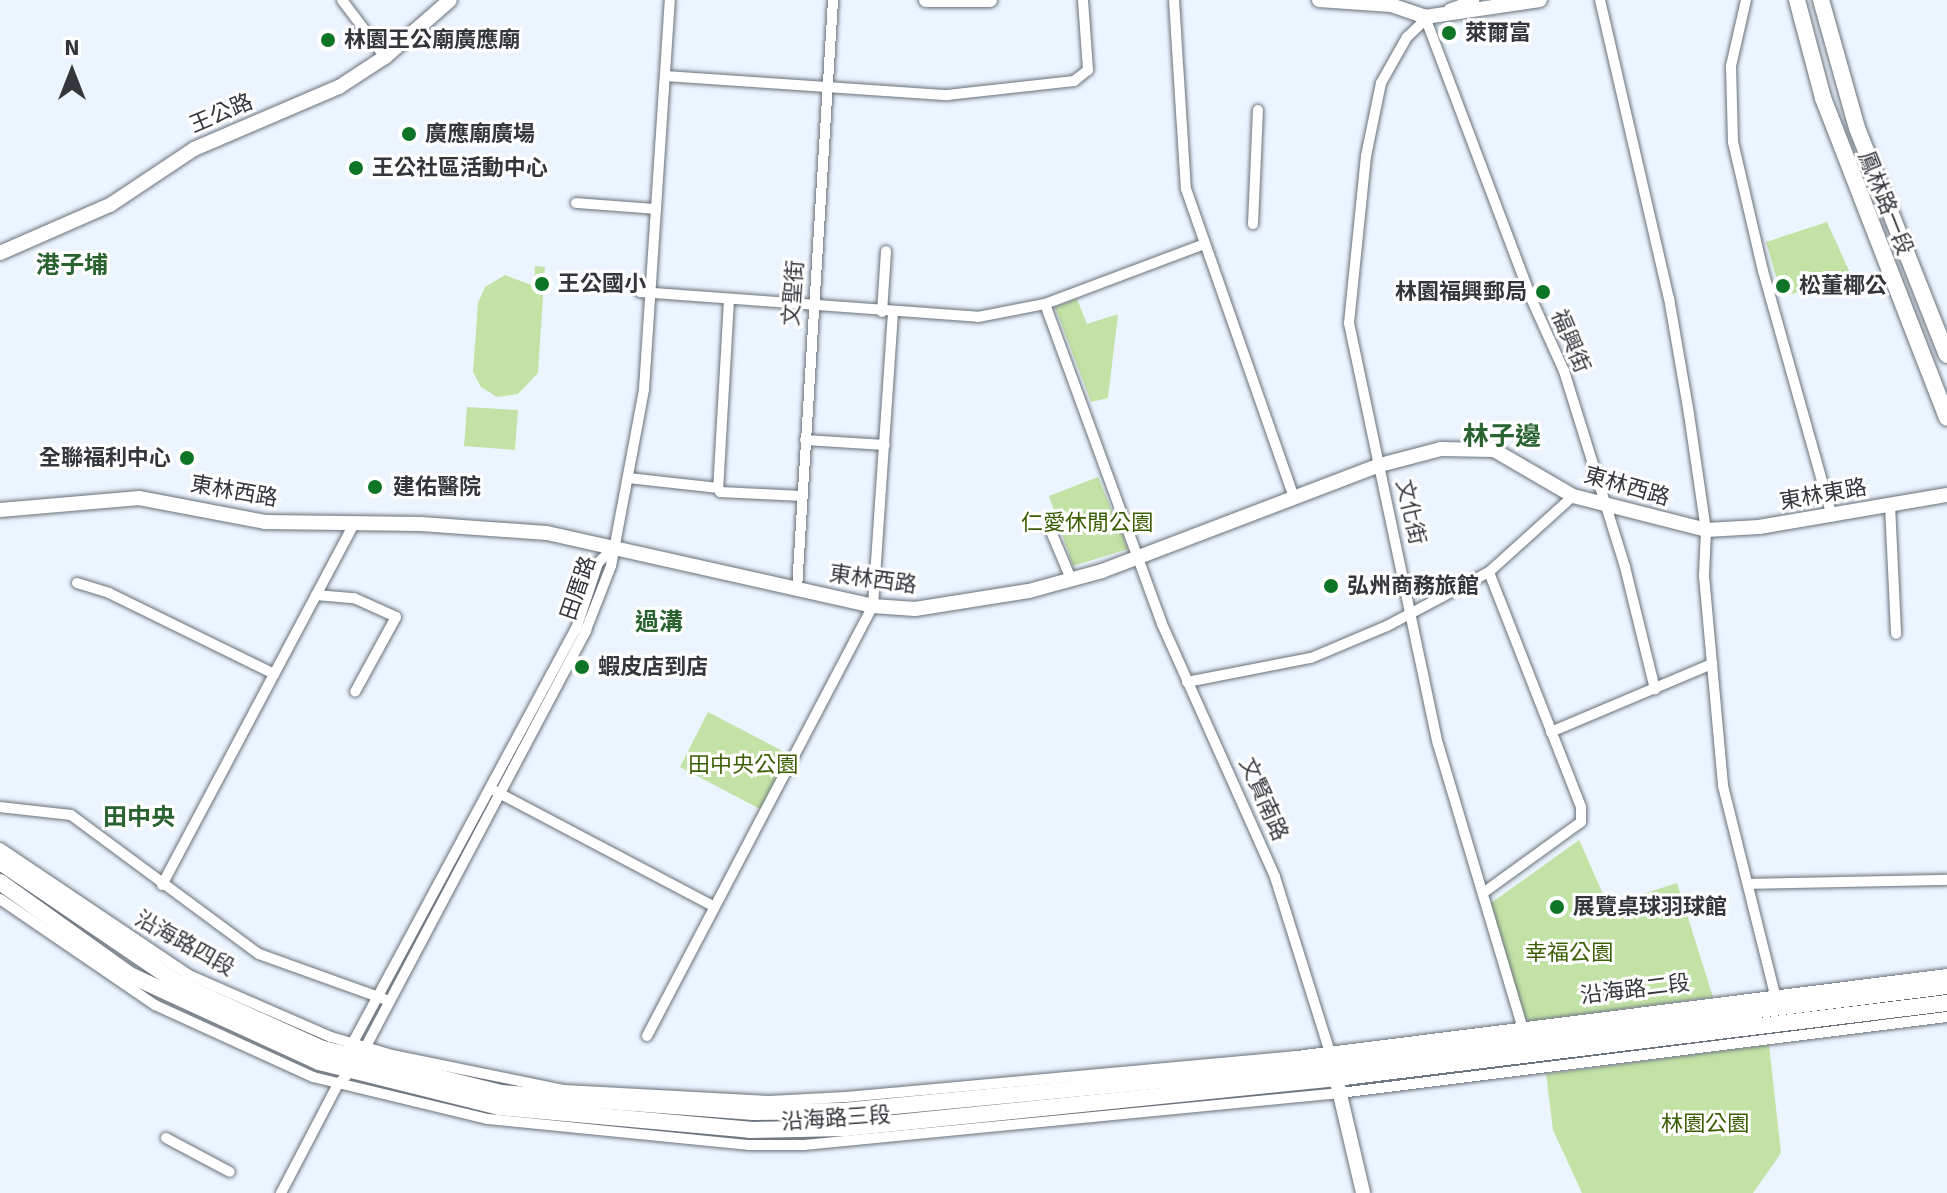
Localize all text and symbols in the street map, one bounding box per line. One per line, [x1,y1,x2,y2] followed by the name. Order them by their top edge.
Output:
[1465,20,1531,46] place label: 萊爾富
[1440,24,1458,42] marker: 萊爾富
[344,27,520,53] place label: 林園王公廟廣應廟
[319,31,337,49] marker: 林園王公廟廣應廟
[32,32,112,112] north arrow
[64,34,80,61] text: N
[185,88,257,138] street label: 王公路
[425,121,535,147] place label: 廣應廟廣場
[400,125,418,143] marker: 廣應廟廣場
[1853,147,1919,259] street label: 鳳林路一段
[372,155,548,181] place label: 王公社區活動中心
[347,159,365,177] marker: 王公社區活動中心
[36,252,108,280] district label: 港子埔
[778,259,808,327] street label: 文聖街
[558,271,646,297] place label: 王公國小
[1799,273,1887,299] place label: 松董椰公
[533,275,551,293] marker: 王公國小
[1774,277,1792,295] marker: 松董椰公
[1395,279,1527,305] place label: 林園福興郵局
[1534,283,1552,301] marker: 林園福興郵局
[1546,305,1596,377] street label: 福興街
[1463,422,1541,454] district label: 林子邊
[39,445,171,471] place label: 全聯福利中心
[178,449,196,467] marker: 全聯福利中心
[1581,461,1673,511] street label: 東林西路
[188,470,280,512] street label: 東林西路
[1777,473,1869,515] street label: 東林東路
[393,474,481,500] place label: 建佑醫院
[364,476,386,498] marker: 建佑醫院
[1391,477,1431,547] street label: 文化街
[1021,510,1153,536] park label: 仁愛休閒公園
[555,553,601,623] street label: 田厝路
[828,560,918,598] street label: 東林西路
[1347,573,1479,599] place label: 弘州商務旅館
[1322,577,1340,595] marker: 弘州商務旅館
[635,609,683,637] district label: 過溝
[598,654,708,680] place label: 蝦皮店到店
[573,658,591,676] marker: 蝦皮店到店
[688,752,798,778] park label: 田中央公園
[1234,753,1294,845] street label: 文賢南路
[103,804,175,832] district label: 田中央
[1573,894,1727,920] place label: 展覽桌球羽球館
[1548,898,1566,916] marker: 展覽桌球羽球館
[130,905,240,981] street label: 沿海路四段
[1525,940,1613,966] park label: 幸福公園
[1579,969,1691,1009] street label: 沿海路二段
[780,1101,892,1135] street label: 沿海路三段
[1661,1111,1749,1137] park label: 林園公園

